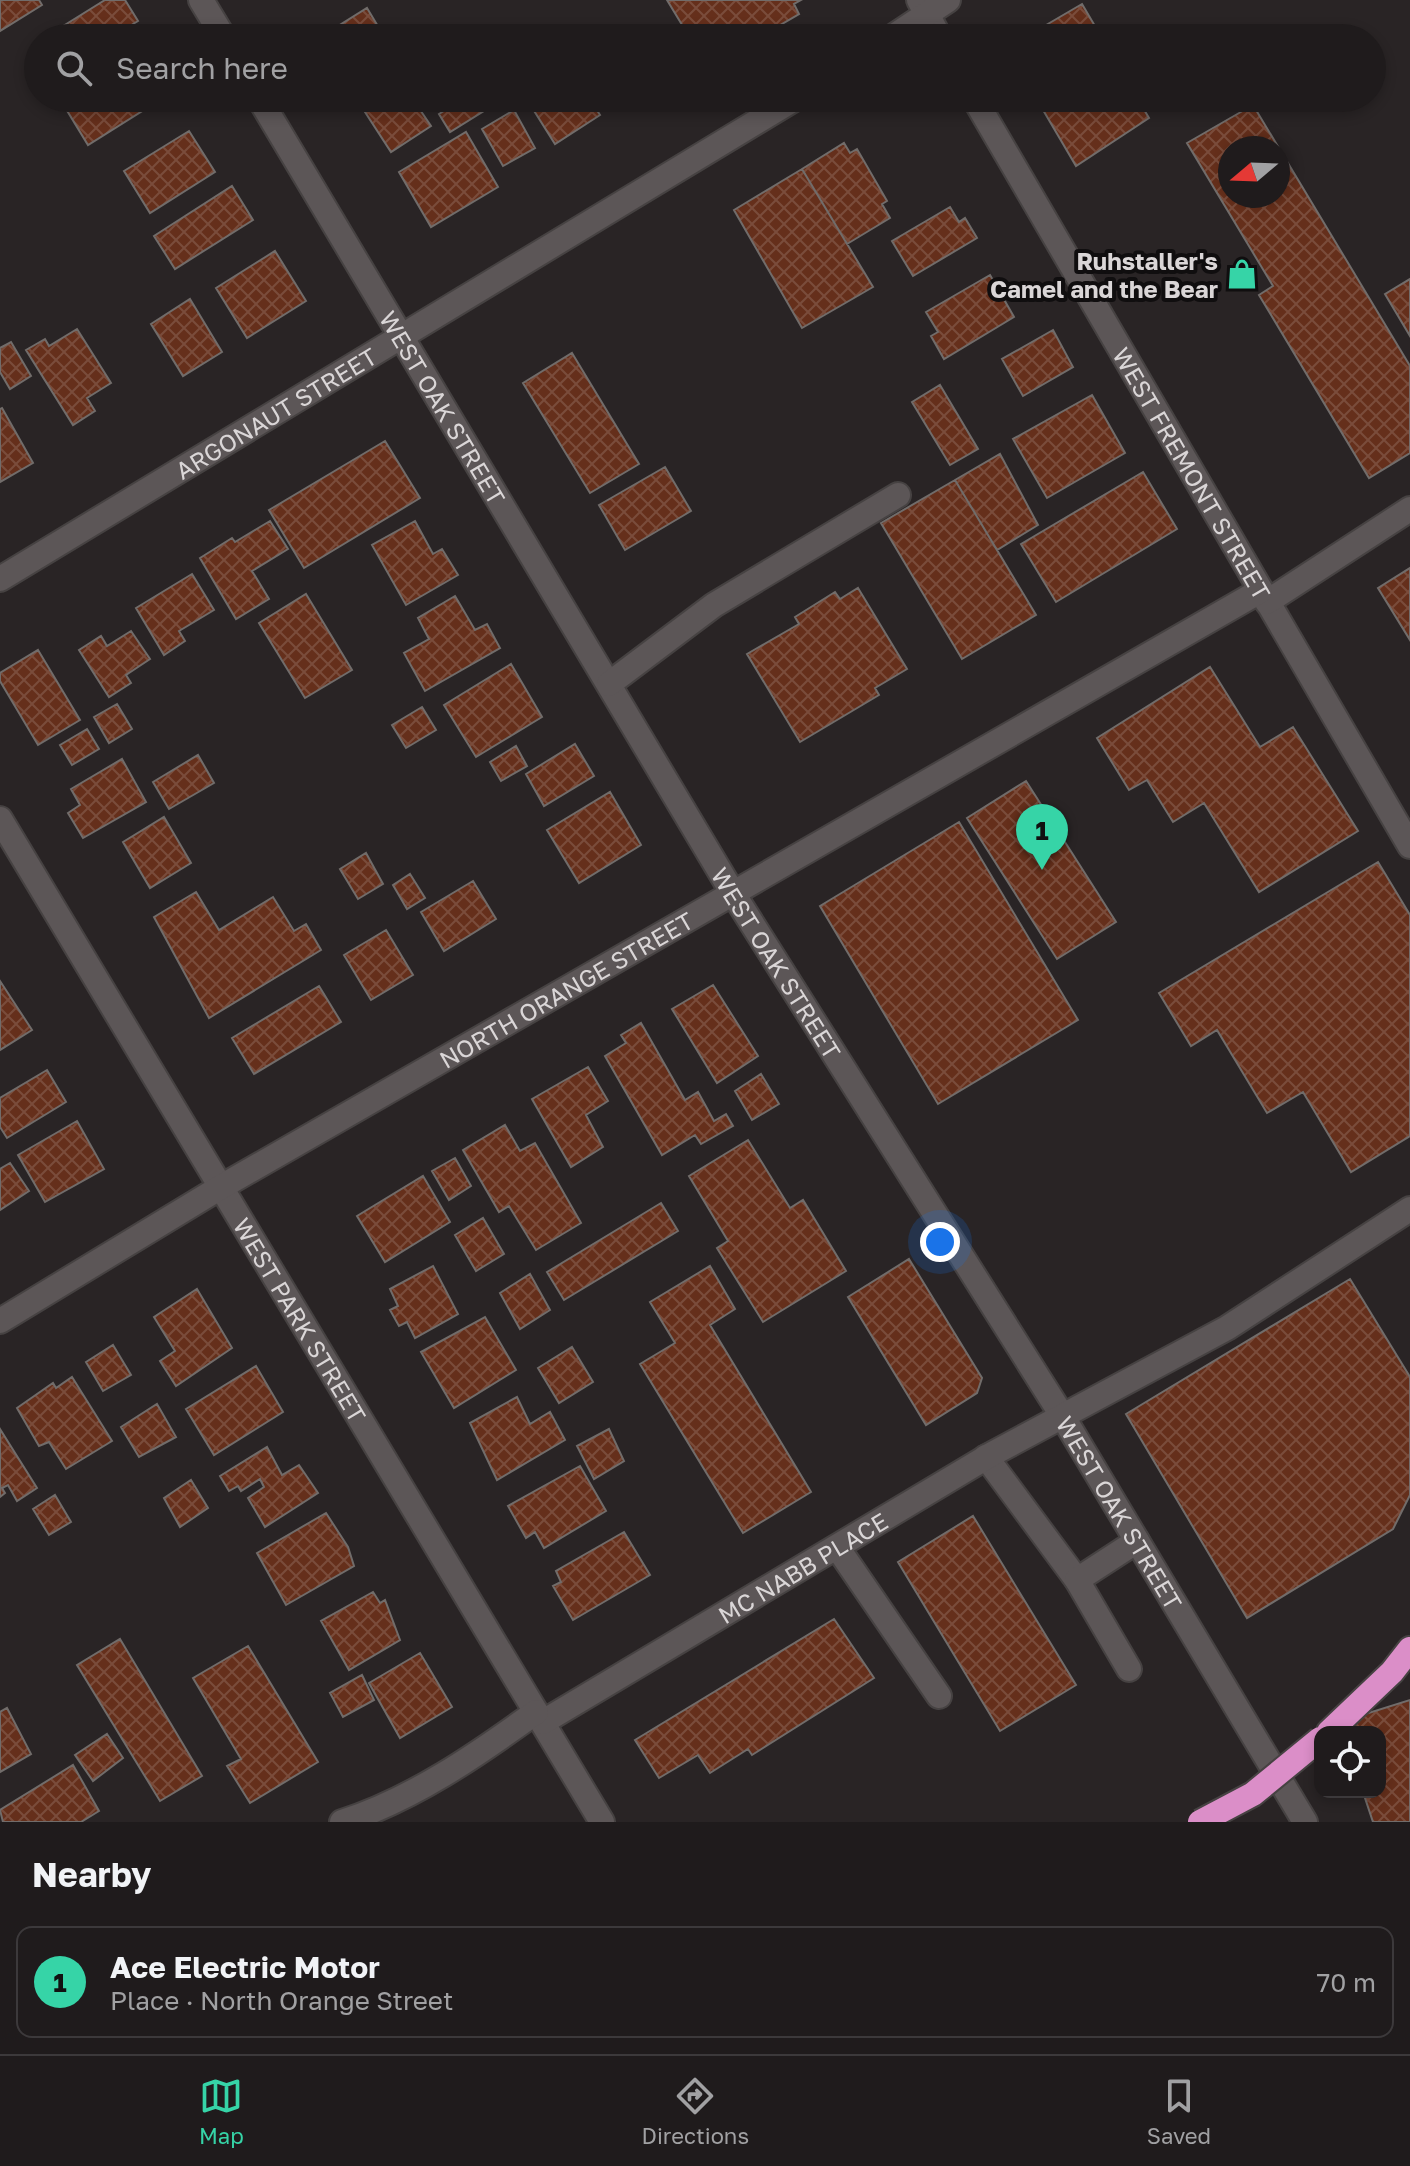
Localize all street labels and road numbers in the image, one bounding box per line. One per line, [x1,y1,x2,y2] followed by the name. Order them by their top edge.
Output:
[374,305,512,509] street label: WEST OAK STREET
[170,341,382,484] street label: ARGONAUT STREET
[1108,342,1277,604] street label: WEST FREMONT STREET
[706,862,848,1064] street label: WEST OAK STREET
[434,905,698,1073] street label: NORTH ORANGE STREET
[228,1212,373,1427] street label: WEST PARK STREET
[1051,1410,1189,1615] street label: WEST OAK STREET
[712,1506,892,1629] street label: MC NABB PLACE

